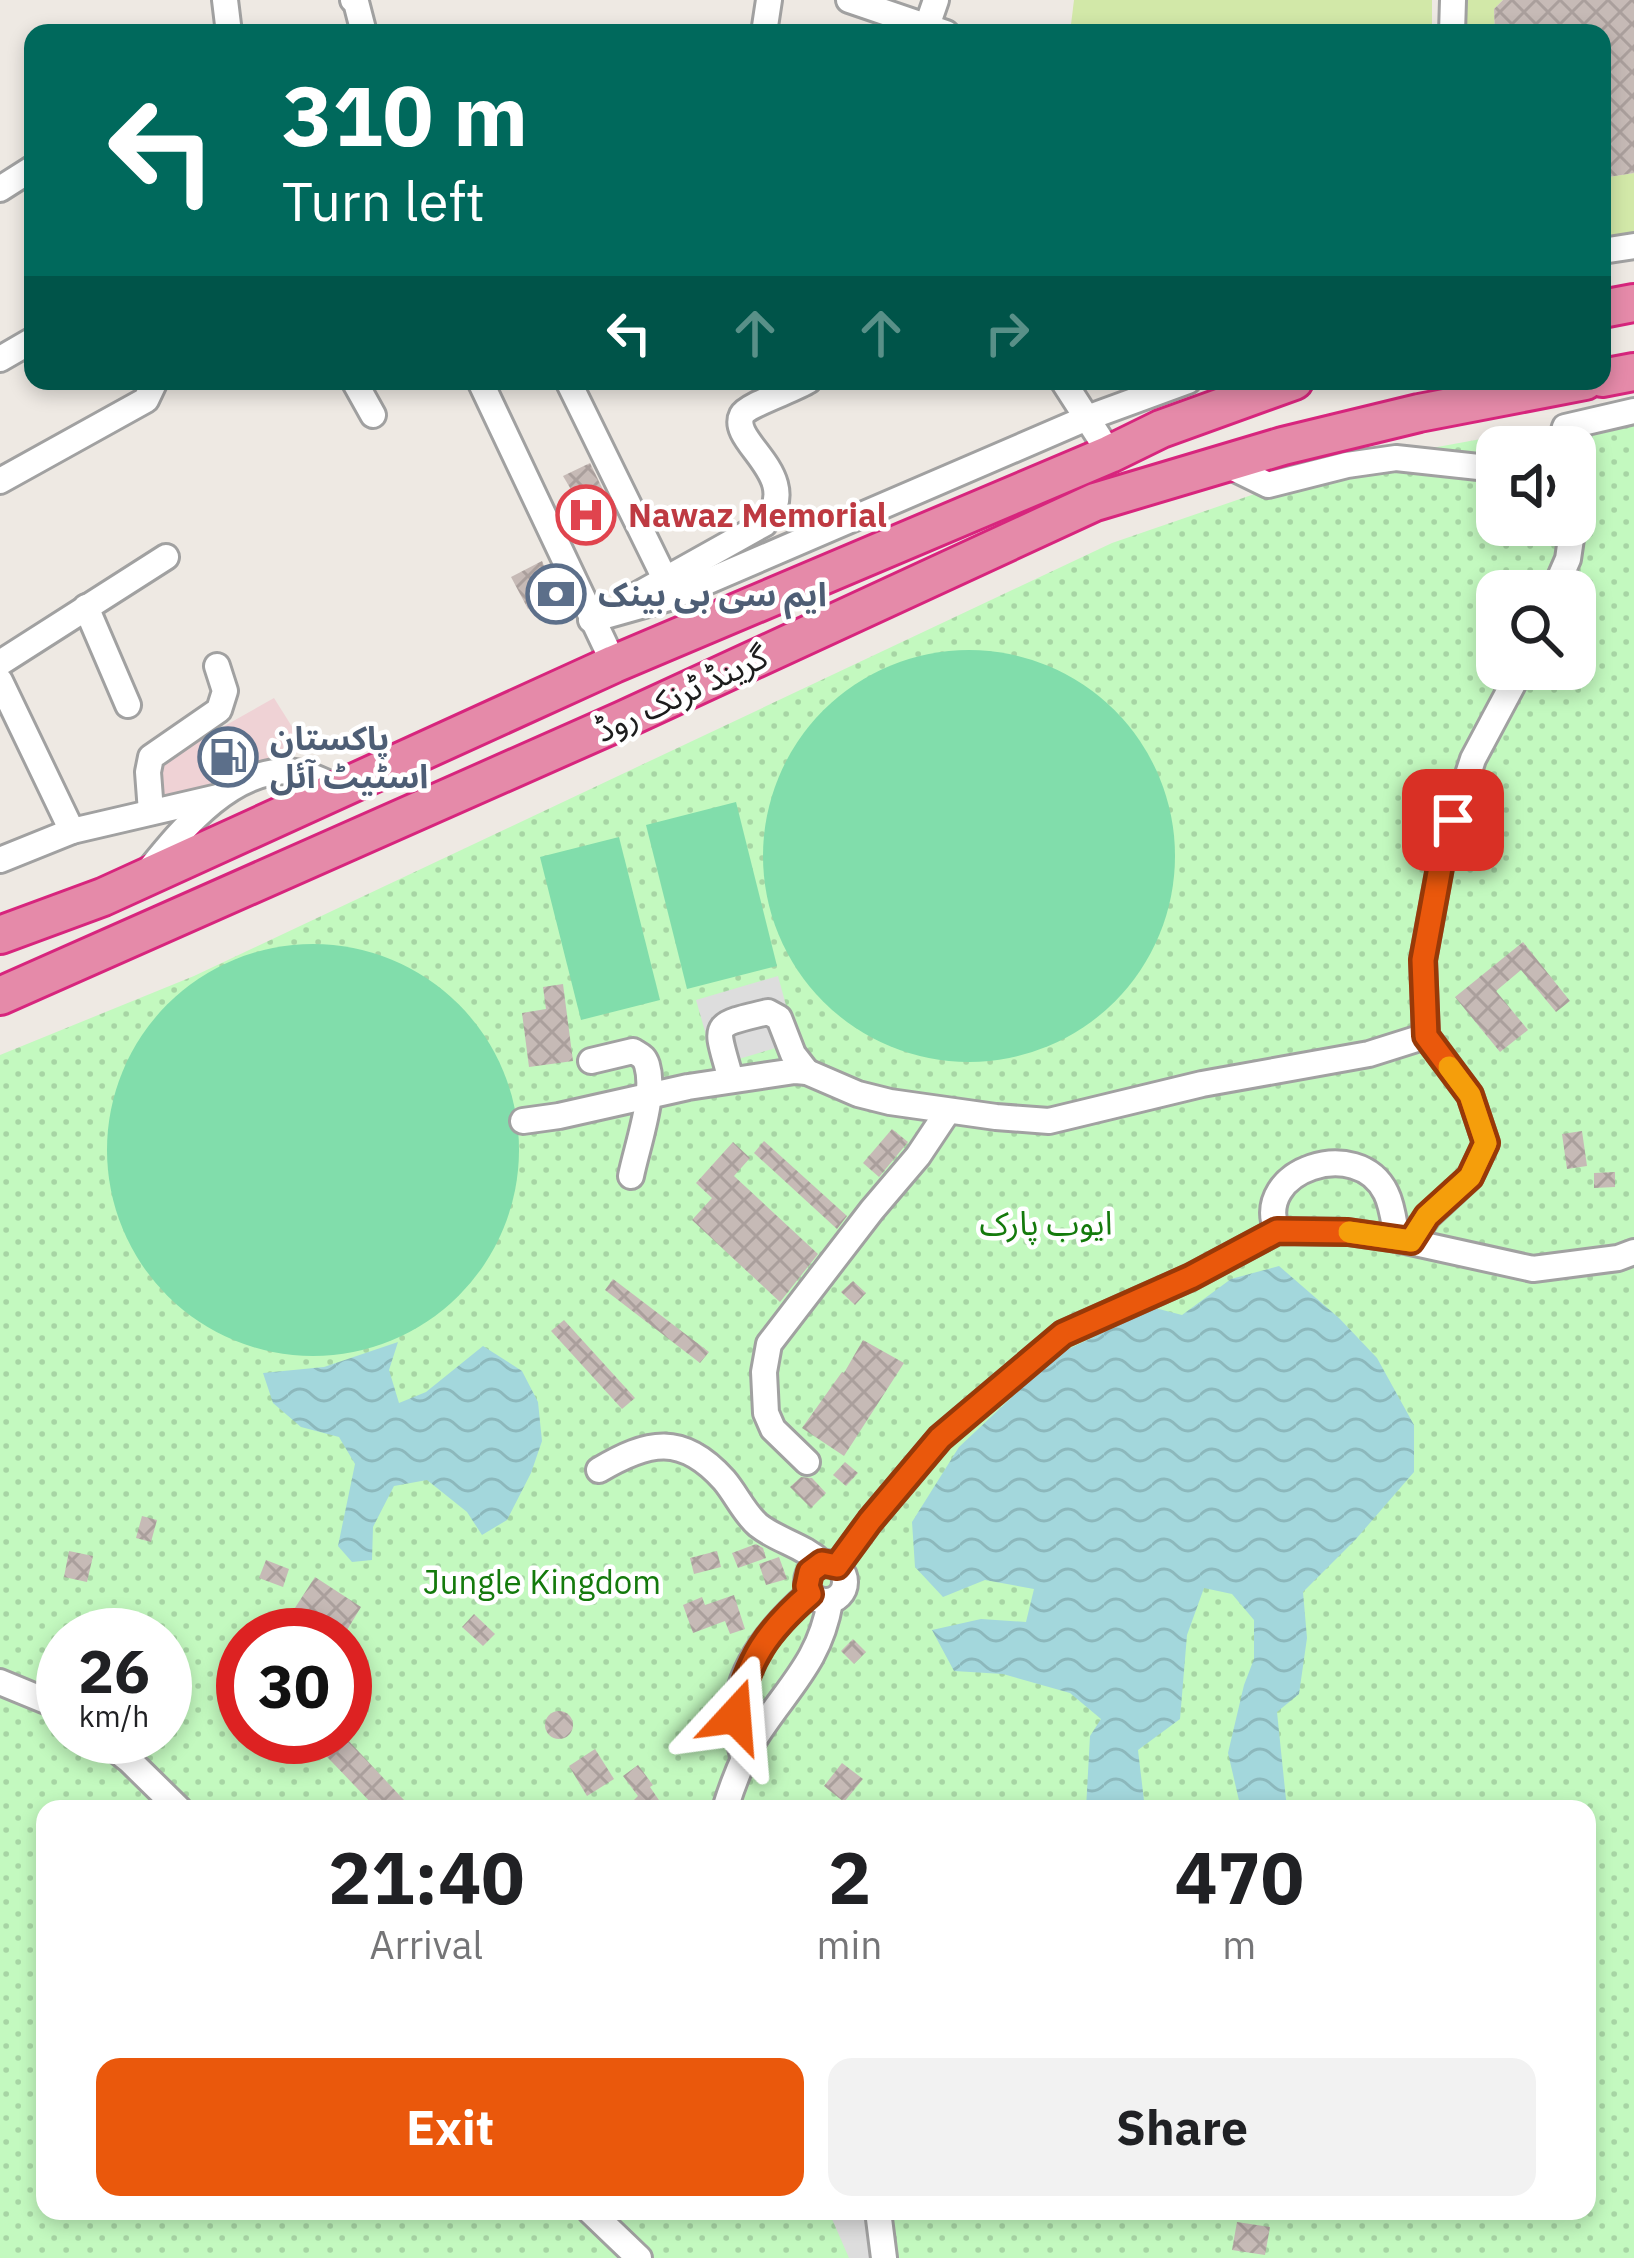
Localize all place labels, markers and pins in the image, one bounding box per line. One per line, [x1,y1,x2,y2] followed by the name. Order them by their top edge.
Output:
[555,484,617,546] hospital icon: Nawaz Memorial
[628,493,887,536] place label: Nawaz Memorial
[525,563,587,625] bank icon: ایم سی بی بینک
[598,572,827,620] place label: ایم سی بی بینک
[270,716,428,797] place label: پاکستان اسٹیٹ آئل
[197,726,259,788] fuel station icon: پاکستان اسٹیٹ آئل
[1402,769,1504,871] pin

